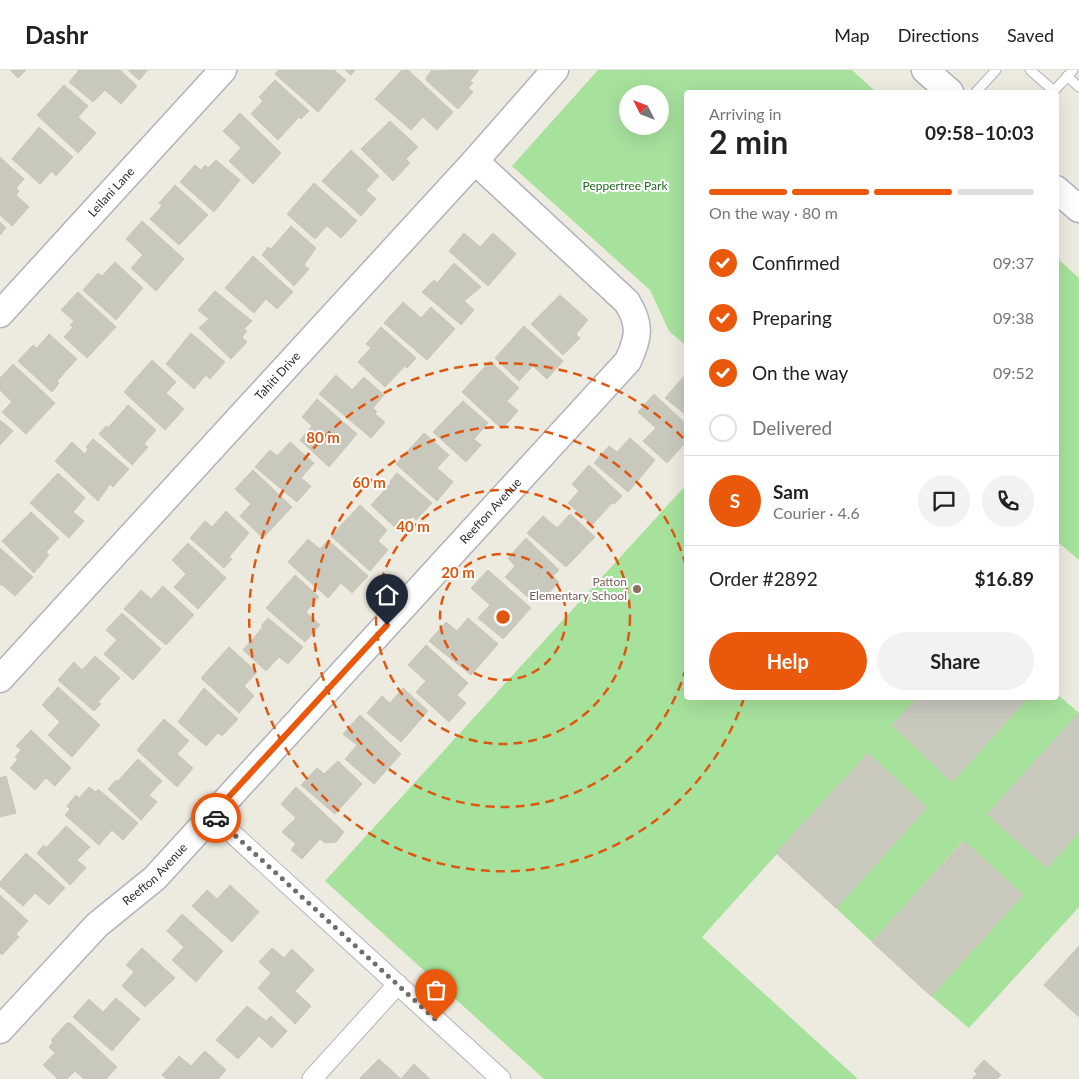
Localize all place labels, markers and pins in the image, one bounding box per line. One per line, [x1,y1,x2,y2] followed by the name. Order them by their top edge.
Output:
[366,574,408,625] pin
[529,574,627,603] place label: Patton Elementary School
[631,583,643,595] marker: Patton Elementary School
[494,608,512,626] centre of rings
[415,969,457,1020] pin

